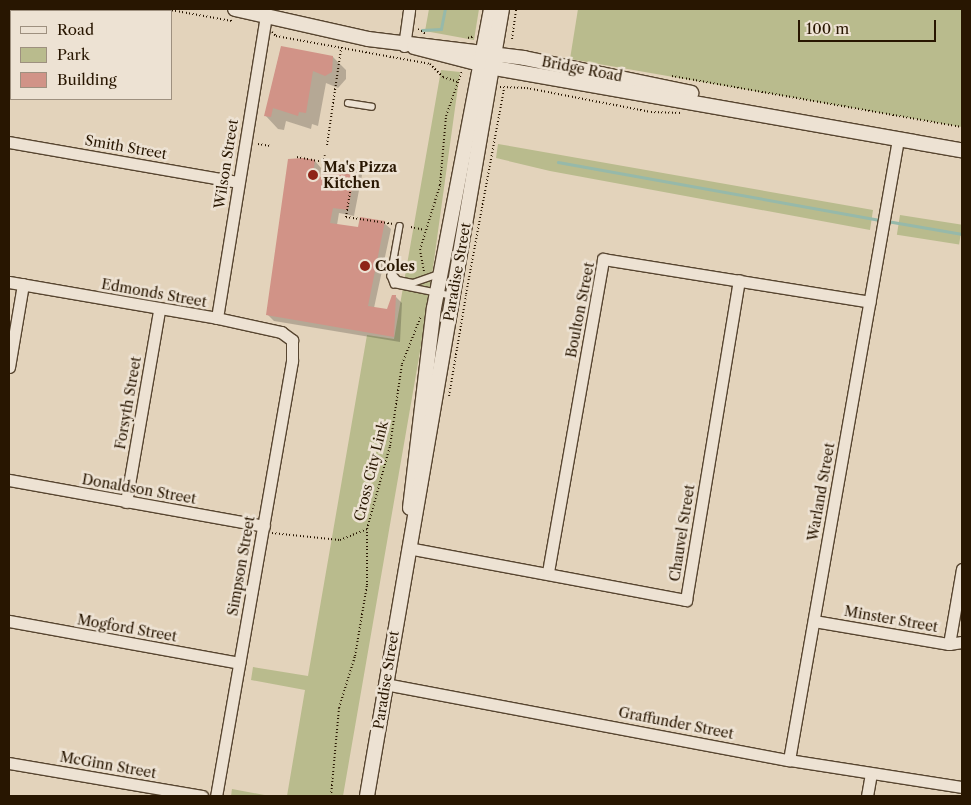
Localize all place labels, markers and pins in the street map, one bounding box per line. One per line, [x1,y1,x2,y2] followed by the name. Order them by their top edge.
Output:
[323,159,397,192] place label: Ma's Pizza Kitchen
[307,169,319,181] marker: Ma's Pizza Kitchen
[375,258,415,274] place label: Coles
[359,260,371,272] marker: Coles

